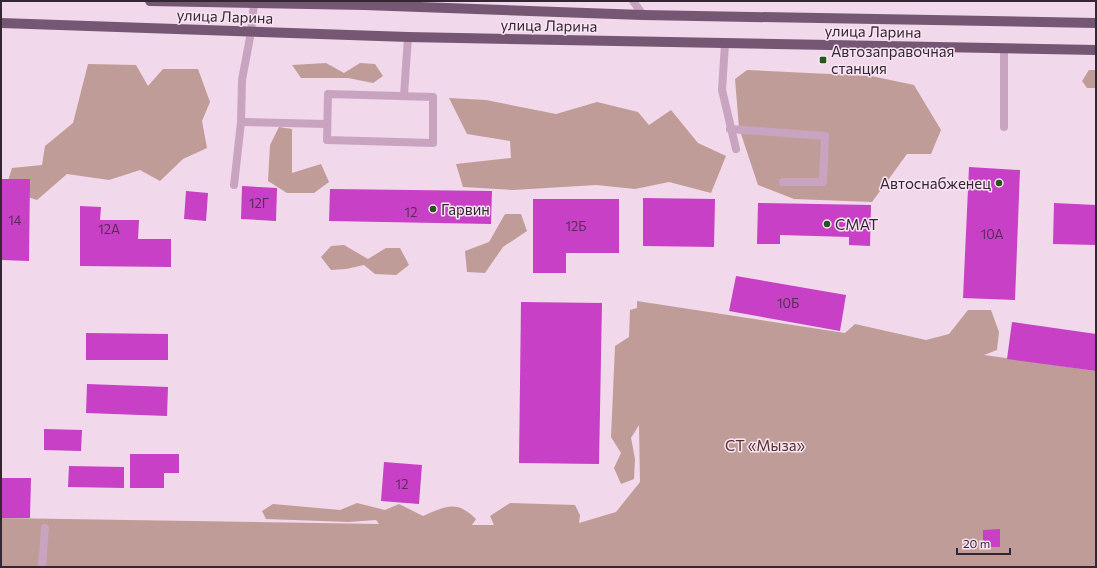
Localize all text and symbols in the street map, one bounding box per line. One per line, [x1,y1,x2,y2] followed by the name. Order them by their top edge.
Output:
[176,5,274,27] street label: улица Ларина
[501,15,597,35] street label: улица Ларина
[825,21,921,41] street label: улица Ларина
[831,42,954,77] place label: Автозаправочная станция
[818,55,828,65] marker: Автозаправочная станция
[880,174,991,192] place label: Автоснабженец
[994,178,1004,188] marker: Автоснабженец
[249,195,269,211] house number: 12Г
[441,200,490,218] place label: Гарвин
[405,204,417,220] house number: 12
[428,204,438,214] marker: Гарвин
[8,212,22,228] house number: 14
[835,215,879,233] place label: СМАТ
[566,218,586,234] house number: 12Б
[822,219,832,229] marker: СМАТ
[98,221,120,237] house number: 12А
[981,226,1003,242] house number: 10А
[777,295,799,311] house number: 10Б
[725,436,806,454] park label: СТ «Мыза»
[396,476,408,492] house number: 12
[957,530,1010,556] scale bar
[963,536,990,550] text: 20 m

